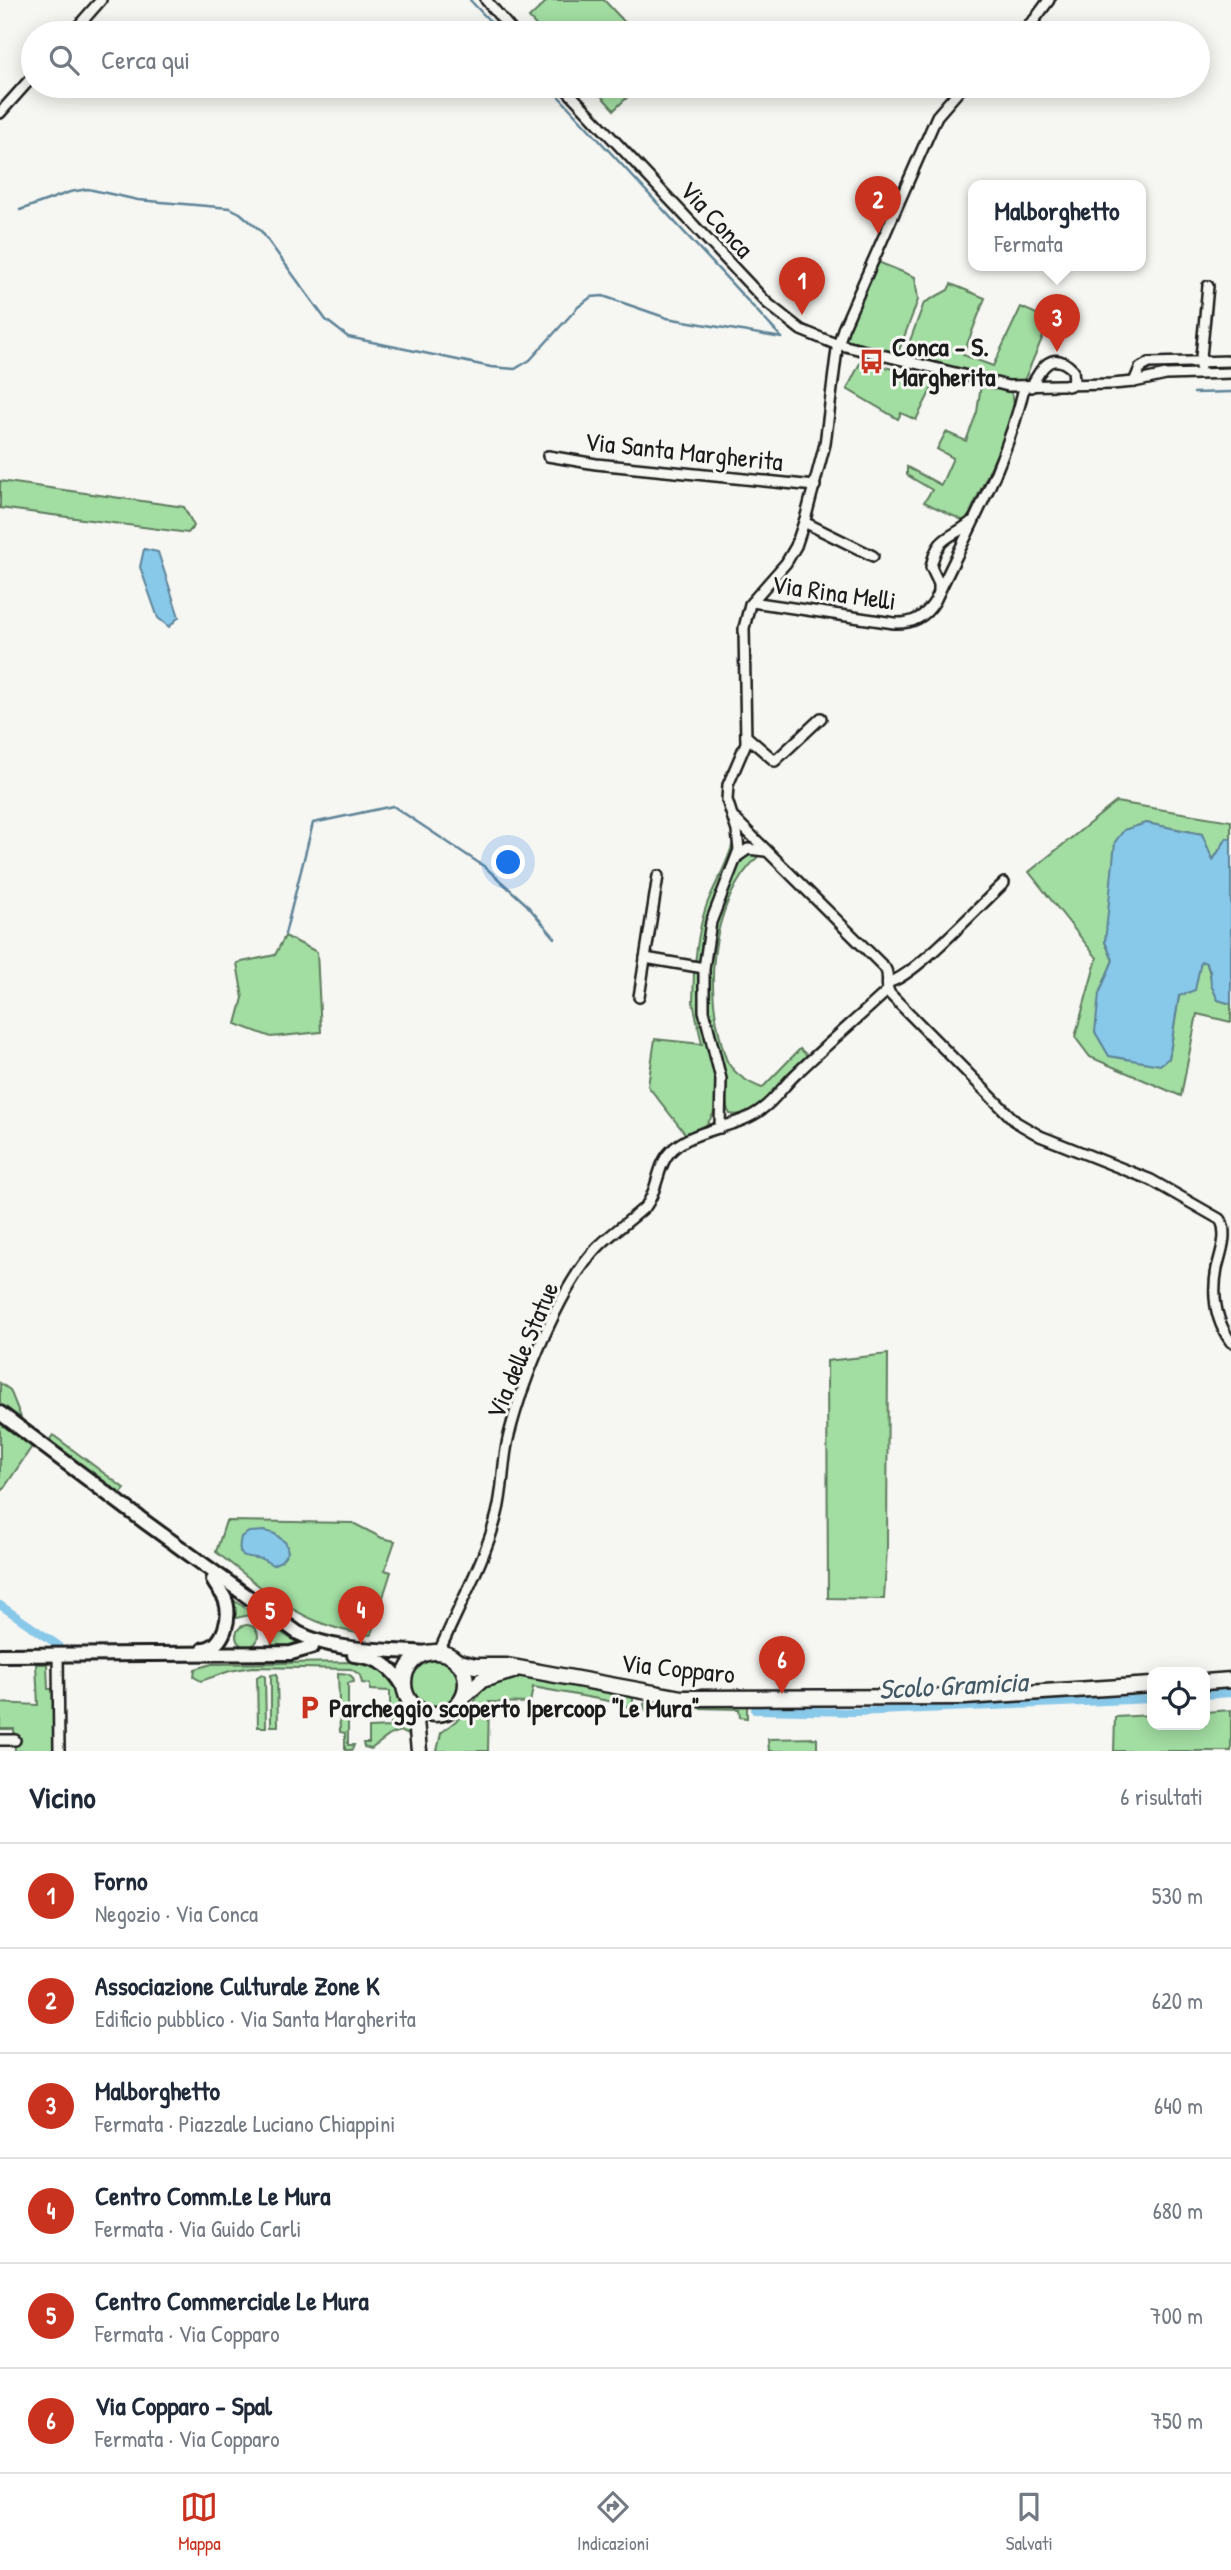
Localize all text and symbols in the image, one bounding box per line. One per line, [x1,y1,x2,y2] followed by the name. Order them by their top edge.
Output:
[21,21,1210,98] search box
[45,41,83,79] icon: search
[101,42,190,77] text: Cerca qui
[672,173,762,265] street label: Via Conca
[855,176,901,234] pin: 2
[968,180,1146,271] popup
[995,193,1119,228] text: Malborghetto
[995,228,1063,259] text: Fermata
[779,257,825,315] pin: 1
[1034,294,1080,352] pin: 3
[892,329,996,395] place label: Conca - S. Margherita
[858,347,886,375] bus stop icon: Conca - S. Margherita
[583,423,785,479] street label: Via Santa Margherita
[770,566,898,618] street label: Via Rina Melli
[491,845,525,879] your location
[477,1276,567,1424] street label: Via delle Statue
[338,1586,384,1644] pin: 4
[247,1587,293,1645] pin: 5
[759,1636,805,1694] pin: 6
[619,1645,737,1691] street label: Via Copparo
[878,1662,1031,1708] water label: Scolo Gramicia
[1147,1667,1210,1730] map controls
[1147,1667,1210,1730] button: locate
[329,1690,700,1726] place label: Parcheggio scoperto Ipercoop "Le Mura"
[295,1693,323,1721] parking icon: Parcheggio scoperto Ipercoop "Le Mura"
[28,1777,96,1817] text: Vicino
[1120,1781,1203,1812] text: 6 risultati
[95,1863,147,1898] text: Forno
[47,1880,55,1911] text: 1
[1152,1880,1203,1911] text: 530 m
[95,1898,258,1929] text: Negozio · Via Conca
[95,1968,380,2003] text: Associazione Culturale Zone K
[46,1985,56,2016] text: 2
[1152,1985,1203,2016] text: 620 m
[95,2003,416,2034] text: Edificio pubblico · Via Santa Margherita
[95,2073,220,2108] text: Malborghetto
[46,2090,56,2121] text: 3
[1154,2090,1203,2121] text: 640 m
[95,2108,396,2139] text: Fermata · Piazzale Luciano Chiappini
[95,2178,330,2213] text: Centro Comm.Le Le Mura
[47,2195,55,2226] text: 4
[1153,2195,1203,2226] text: 680 m
[95,2213,301,2244] text: Fermata · Via Guido Carli
[95,2283,369,2318] text: Centro Commerciale Le Mura
[46,2300,56,2331] text: 5
[1150,2300,1203,2331] text: 700 m
[95,2318,279,2349] text: Fermata · Via Copparo
[95,2388,272,2423] text: Via Copparo - Spal
[46,2405,56,2436] text: 6
[1151,2405,1203,2436] text: 750 m
[95,2423,279,2454] text: Fermata · Via Copparo
[178,2488,221,2556] tab: Mappa
[577,2488,649,2556] tab: Indicazioni
[1006,2488,1053,2556] tab: Salvati

